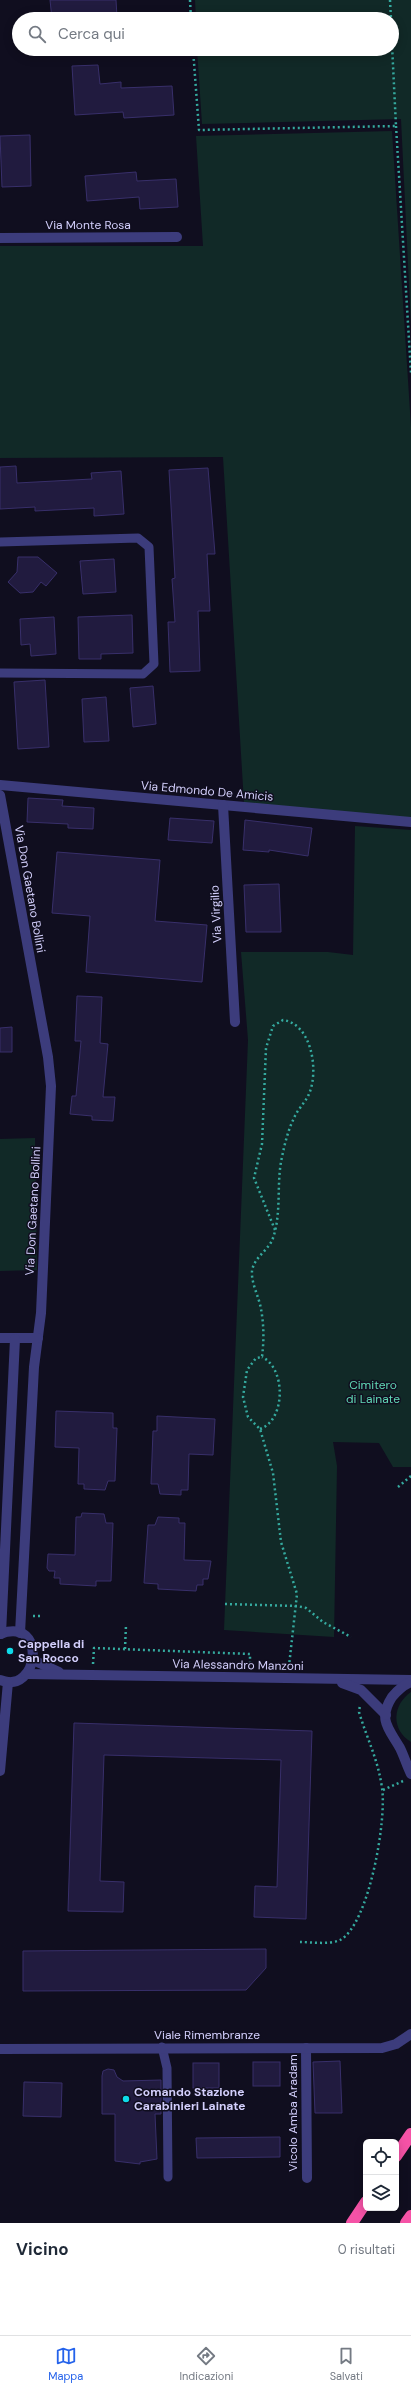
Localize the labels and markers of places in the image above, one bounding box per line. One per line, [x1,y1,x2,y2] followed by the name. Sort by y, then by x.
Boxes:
[18,1636,84,1666] place label: Cappella di San Rocco
[5,1646,15,1656] marker: Cappella di San Rocco
[134,2084,246,2114] place label: Comando Stazione Carabinieri Lainate
[121,2094,131,2104] marker: Comando Stazione Carabinieri Lainate

